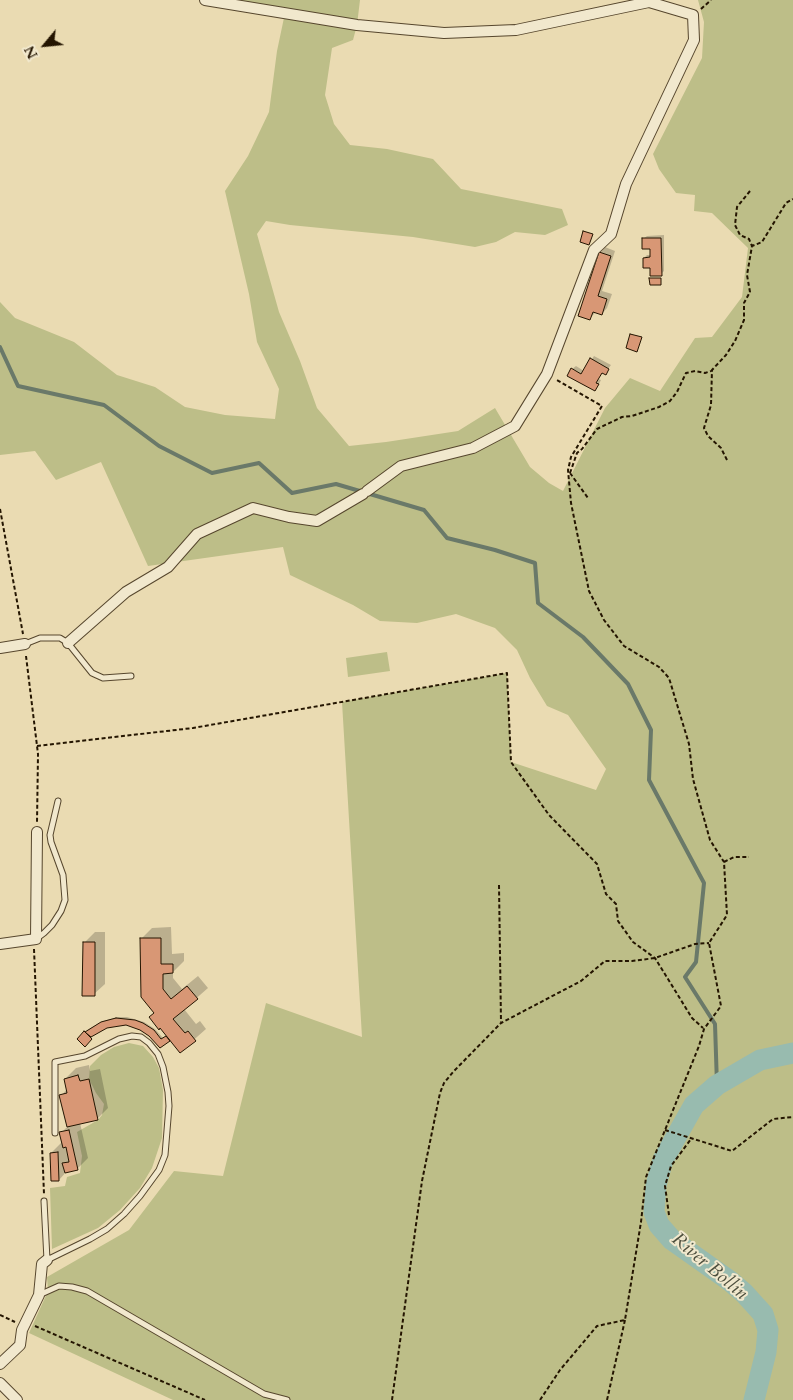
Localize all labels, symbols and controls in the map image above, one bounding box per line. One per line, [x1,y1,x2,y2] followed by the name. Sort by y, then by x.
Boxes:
[20,20,70,70] north arrow
[20,42,43,62] text: N
[666,1229,752,1305] water label: River Bollin

